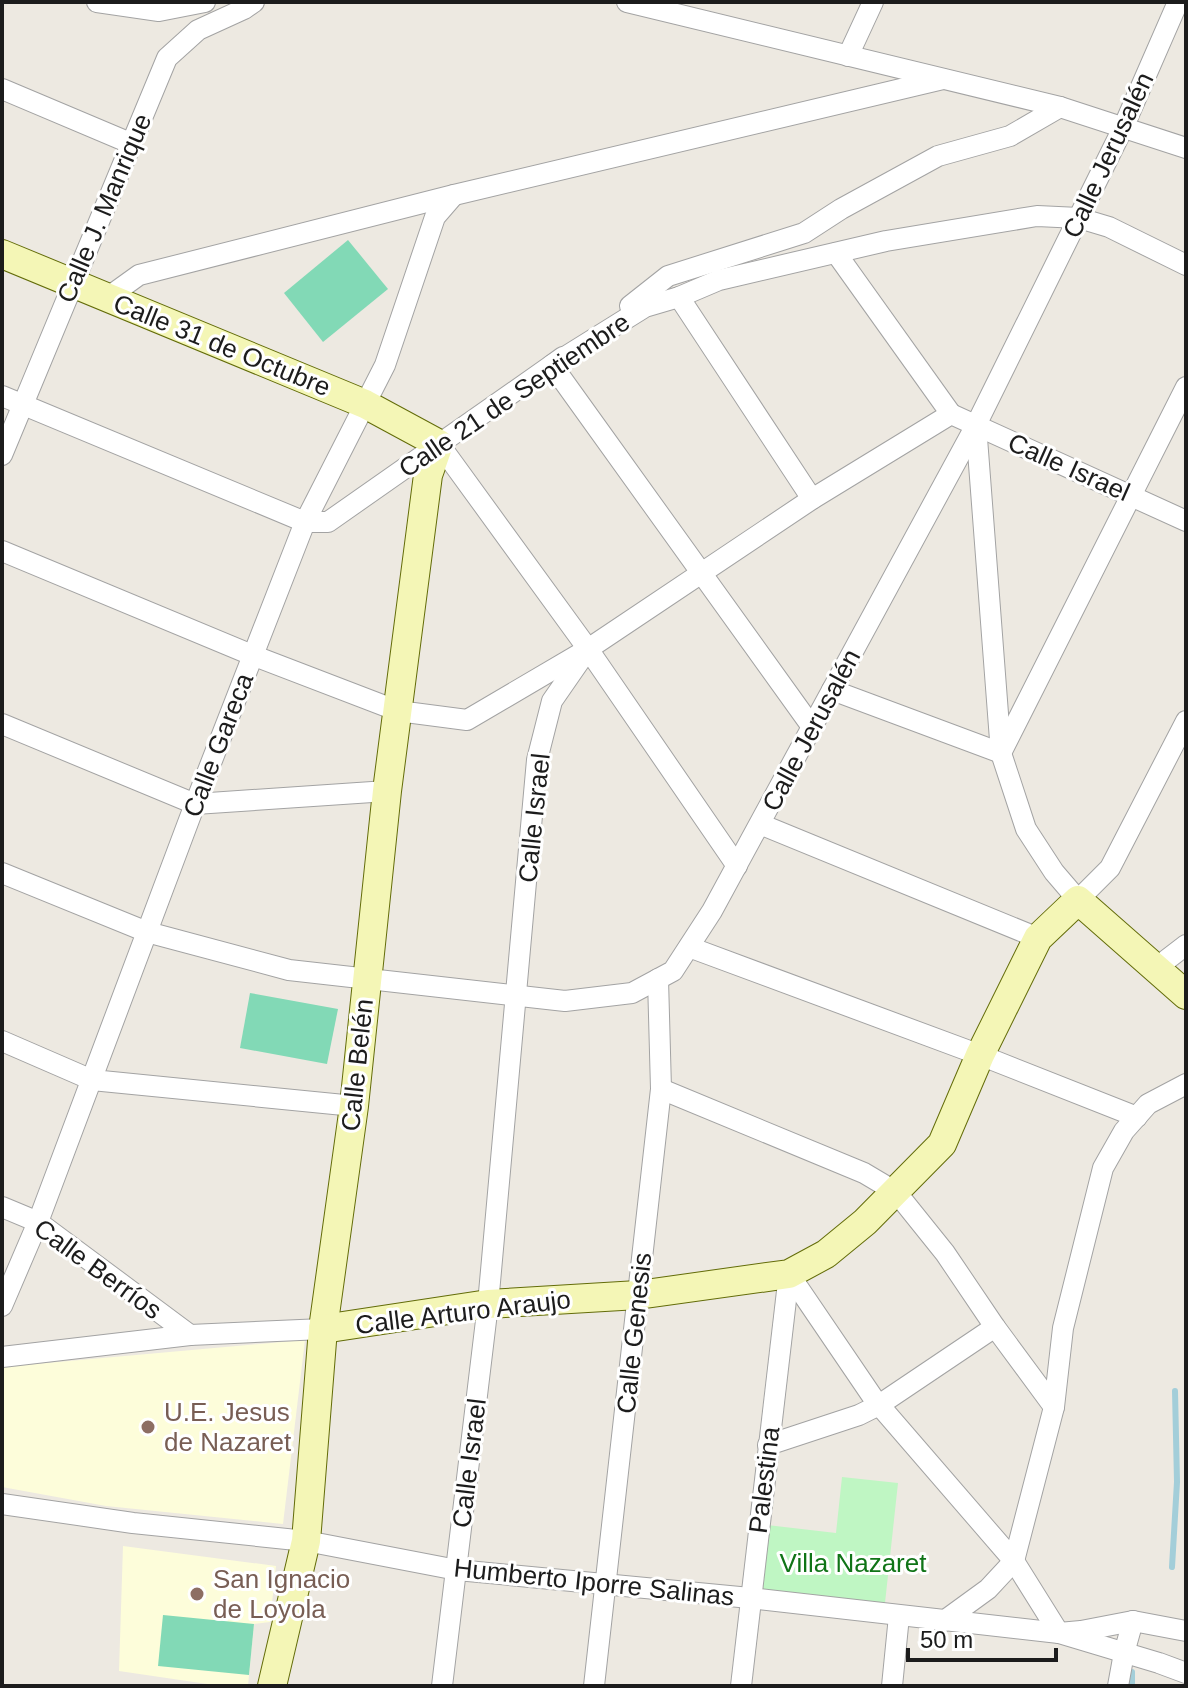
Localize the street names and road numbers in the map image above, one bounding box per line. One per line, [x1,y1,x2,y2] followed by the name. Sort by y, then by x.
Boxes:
[1057,67,1159,243] street label: Calle Jerusalén
[51,109,157,307] street label: Calle J. Manrique
[109,288,335,402] street label: Calle 31 de Octubre
[393,307,635,483] street label: Calle 21 de Septiembre
[1003,427,1135,507] street label: Calle Israel
[756,644,866,816] street label: Calle Jerusalén
[177,668,259,821] street label: Calle Gareca
[512,752,556,884] street label: Calle Israel
[335,997,379,1133] street label: Calle Belén
[28,1213,168,1325] street label: Calle Berríos
[611,1251,657,1415] street label: Calle Genesis
[354,1284,572,1340] street label: Calle Arturo Araujo
[446,1397,492,1529] street label: Calle Israel
[743,1425,785,1535] street label: Palestina
[452,1552,736,1612] street label: Humberto Iporre Salinas

